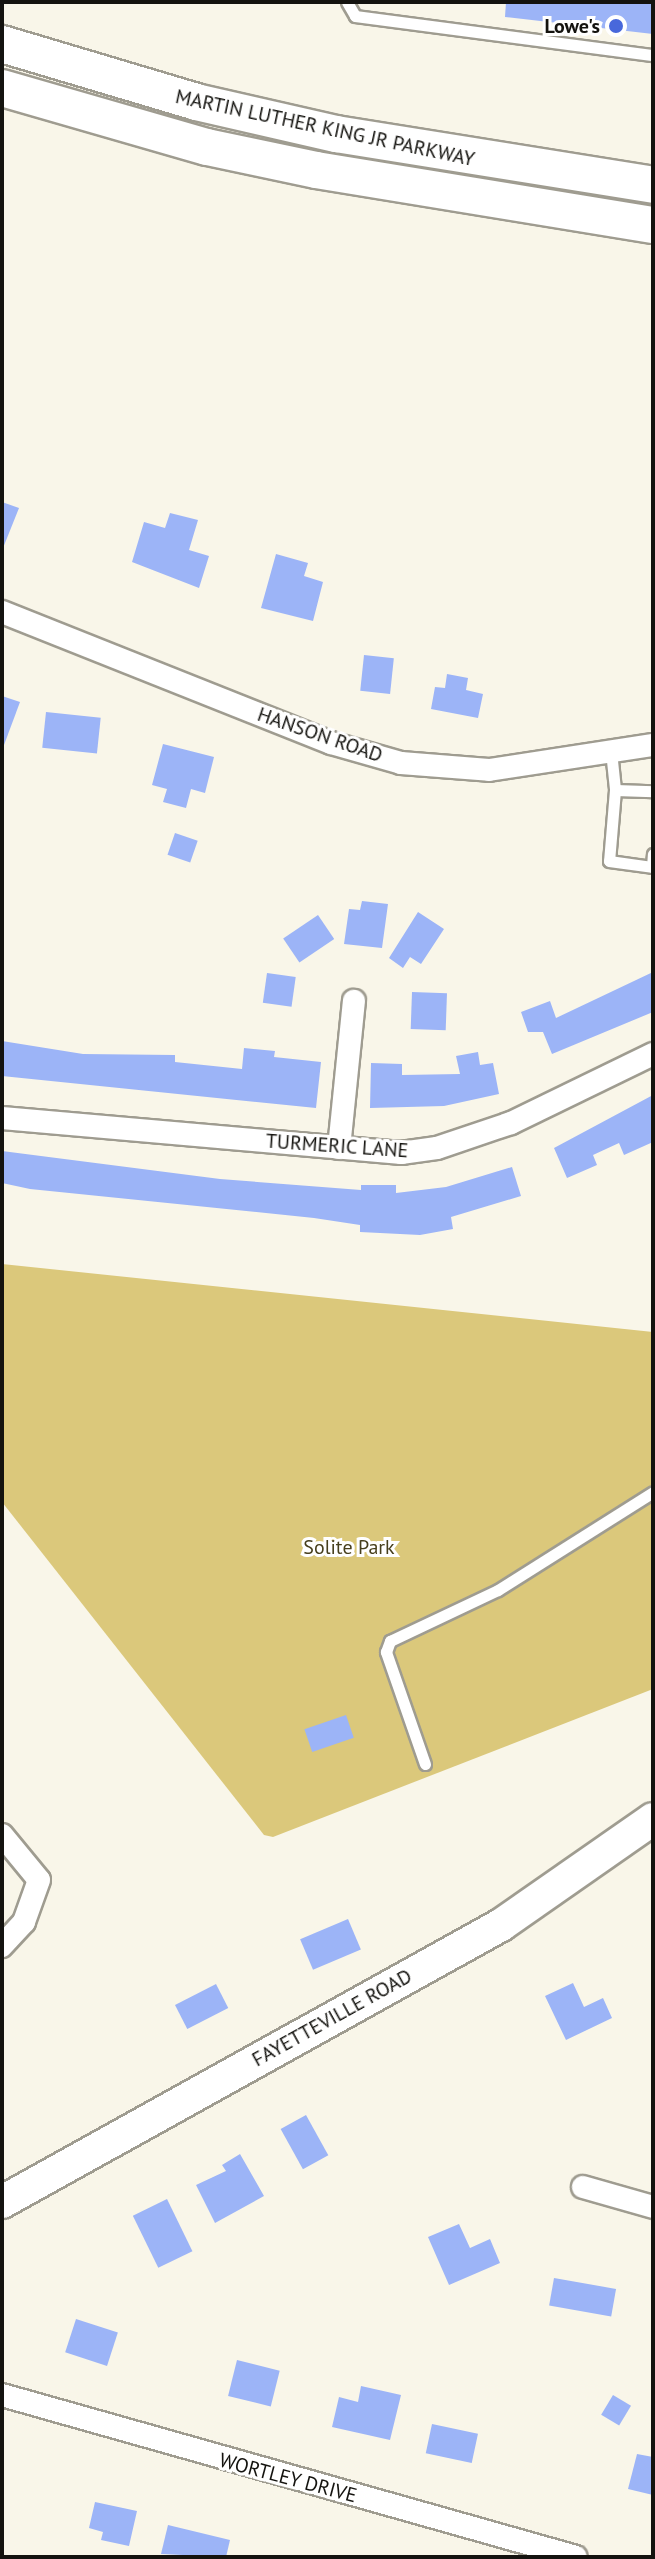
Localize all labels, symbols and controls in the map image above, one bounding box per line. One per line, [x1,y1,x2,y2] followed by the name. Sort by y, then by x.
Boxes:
[544,14,600,38] place label: Lowe's
[607,17,625,35] marker: Lowe's
[173,85,477,171] street label: MARTIN LUTHER KING JR PARKWAY
[254,702,386,768] street label: HANSON ROAD
[265,1129,409,1163] street label: TURMERIC LANE
[303,1535,395,1559] park label: Solite Park
[248,1964,416,2072] street label: FAYETTEVILLE ROAD
[216,2448,360,2508] street label: WORTLEY DRIVE

